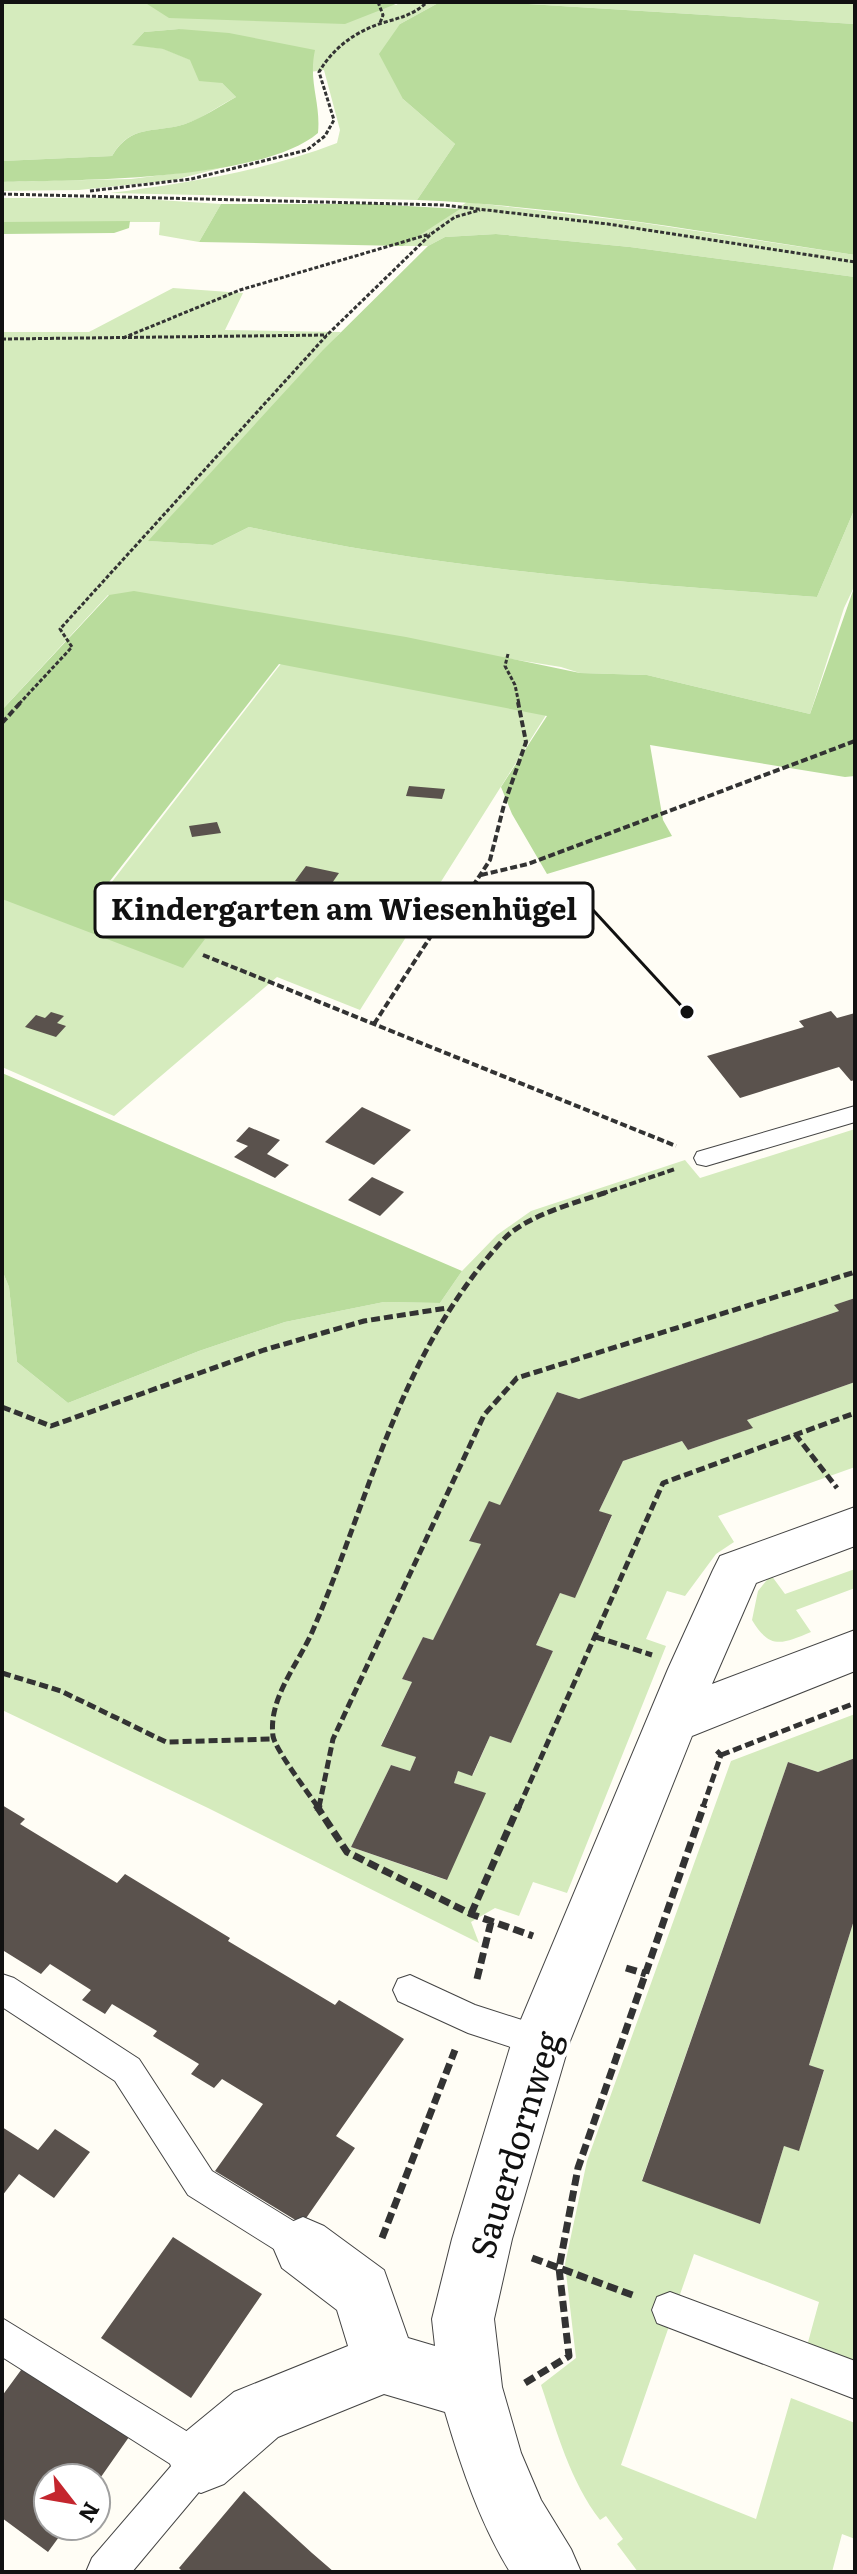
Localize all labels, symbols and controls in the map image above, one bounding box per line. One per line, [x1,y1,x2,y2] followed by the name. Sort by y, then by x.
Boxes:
[95,883,593,937] callout: Kindergarten am Wiesenhügel
[111,885,577,929] text: Kindergarten am Wiesenhügel
[455,2024,571,2264] street label: Sauerdornweg
[32,2462,112,2542] north arrow
[72,2497,109,2529] text: N

